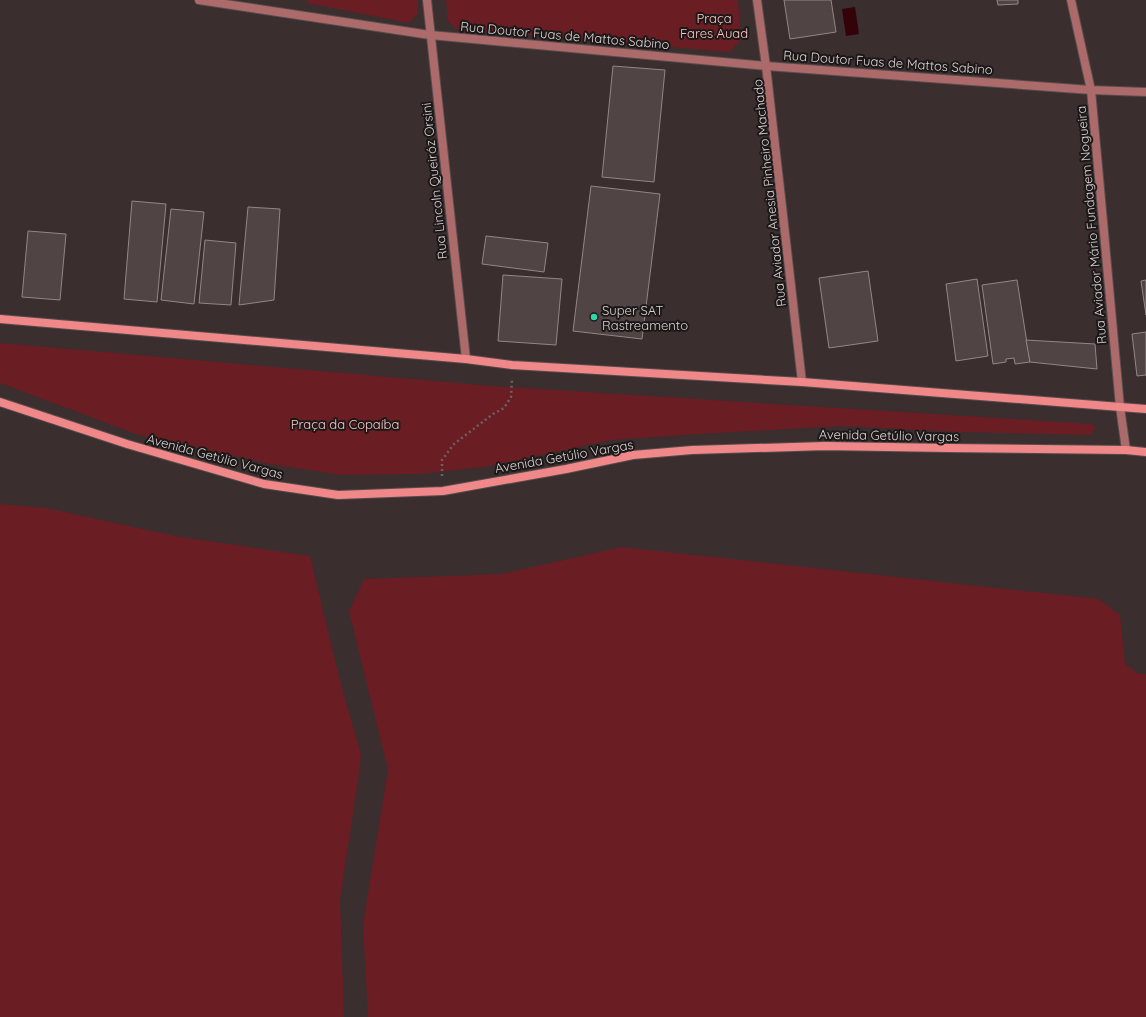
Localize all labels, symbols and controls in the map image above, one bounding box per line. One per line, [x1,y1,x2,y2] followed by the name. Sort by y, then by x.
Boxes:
[680,10,748,41] park label: Praça Fares Auad
[460,18,670,52] street label: Rua Doutor Fuas de Mattos Sabino
[783,47,993,77] street label: Rua Doutor Fuas de Mattos Sabino
[749,78,789,308] street label: Rua Aviador Anesia Pinheiro Machado
[418,102,450,260] street label: Rua Lincoln Queiróz Orsini
[1073,105,1109,345] street label: Rua Aviador Mário Fundagem Nogueira
[602,302,688,333] place label: Super SAT Rastreamento
[589,312,599,322] marker: Super SAT Rastreamento
[291,416,399,432] park label: Praça da Copaíba
[819,426,959,444] street label: Avenida Getúlio Vargas
[145,430,285,482] street label: Avenida Getúlio Vargas
[493,436,635,476] street label: Avenida Getúlio Vargas

